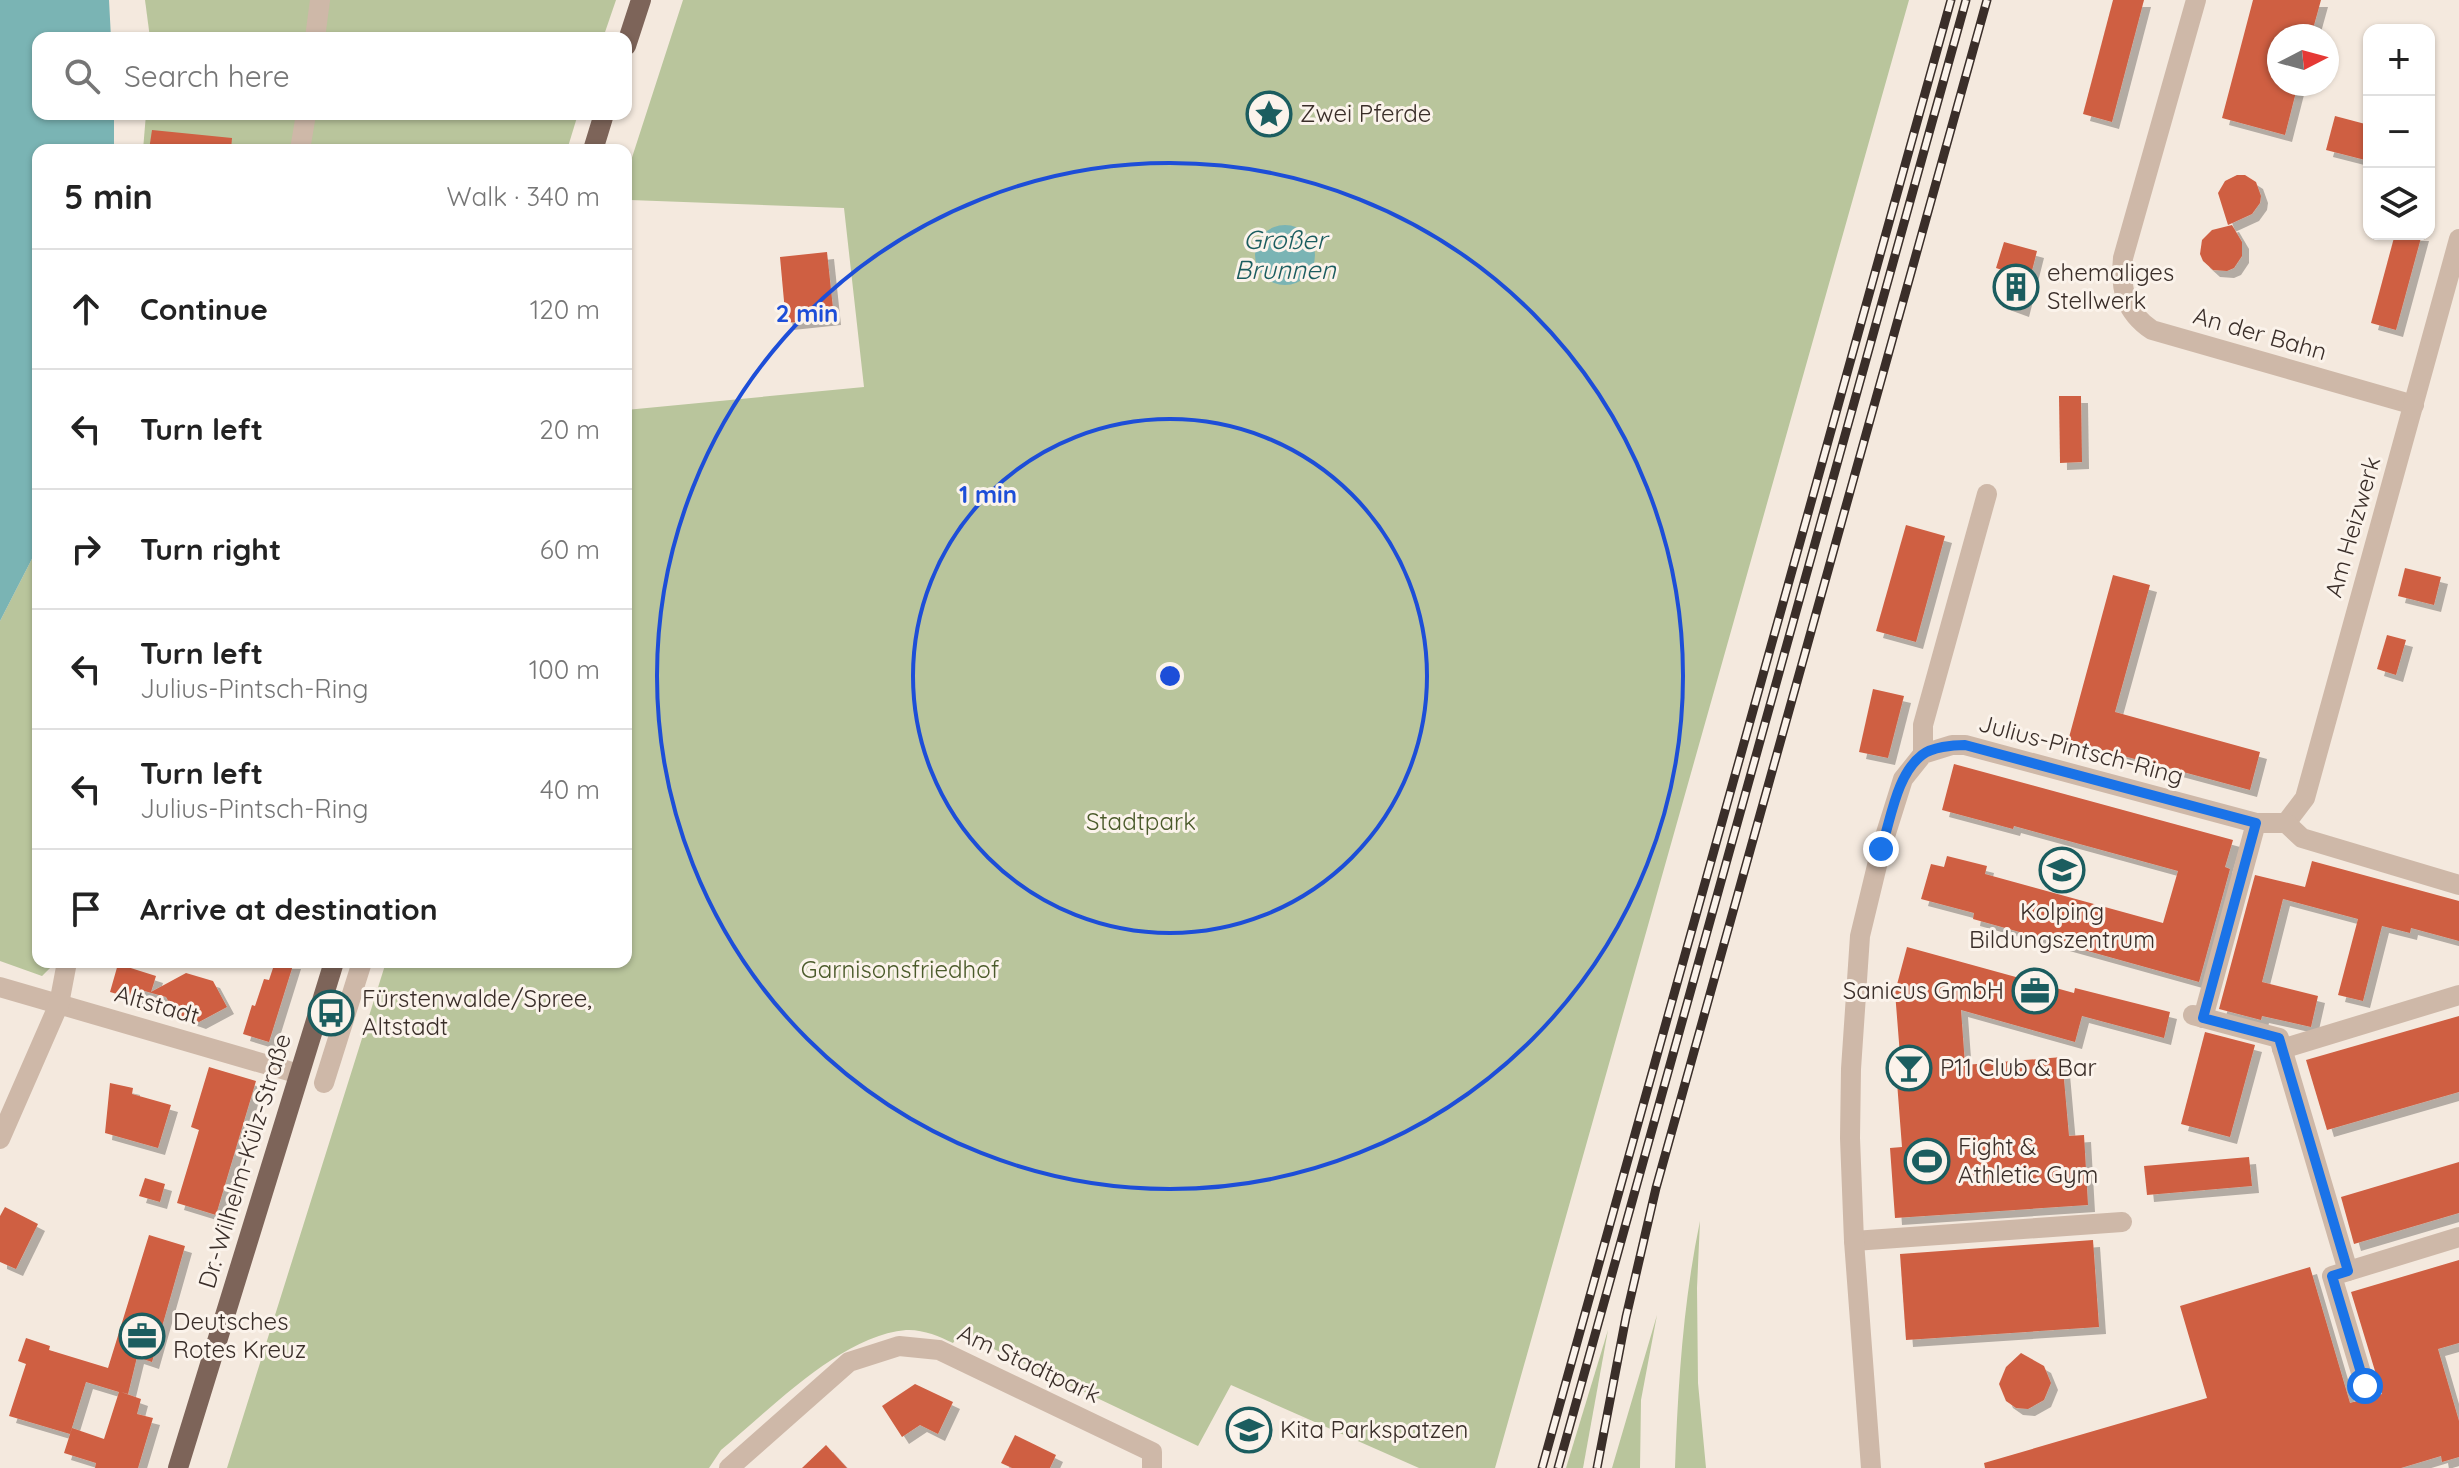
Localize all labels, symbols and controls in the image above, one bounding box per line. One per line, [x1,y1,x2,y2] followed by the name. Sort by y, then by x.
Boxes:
[2267,24,2339,96] north arrow
[2363,24,2435,240] map controls
[2363,24,2435,96] button: +
[32,32,632,120] search box
[60,54,104,98] icon: search
[124,57,290,95] text: Search here
[1245,90,1293,138] place icon: Zwei Pferde
[2363,96,2435,168] button: −
[1300,98,1431,128] place label: Zwei Pferde
[2363,168,2435,240] button: layers
[64,175,153,218] text: 5 min
[447,180,600,213] text: Walk · 340 m
[1234,223,1337,286] water label: Großer Brunnen
[2047,257,2174,315] place label: ehemaliges Stellwerk
[1992,263,2040,311] building icon: ehemaliges Stellwerk
[64,287,108,331] icon: ahead
[140,290,268,328] text: Continue
[530,293,600,326] text: 120 m
[776,298,838,328] text: 2 min
[2190,300,2331,366] street label: An der Bahn
[64,407,108,451] icon: left
[140,410,263,448] text: Turn left
[539,413,600,446] text: 20 m
[2318,453,2386,601] street label: Am Heizwerk
[959,479,1017,509] text: 1 min
[64,527,108,571] icon: right
[140,530,281,568] text: Turn right
[540,533,600,566] text: 60 m
[140,634,263,672] text: Turn left
[64,647,108,691] icon: left
[529,653,600,686] text: 100 m
[1156,662,1184,690] centre of rings
[140,672,369,705] text: Julius-Pintsch-Ring
[1975,707,2187,791] street label: Julius-Pintsch-Ring
[140,754,263,792] text: Turn left
[64,767,108,811] icon: left
[540,773,600,806] text: 40 m
[140,792,369,825] text: Julius-Pintsch-Ring
[1086,806,1196,836] park label: Stadtpark
[1863,831,1899,867] route end
[2038,846,2086,894] school or university icon: Kolping Bildungszentrum
[64,887,108,931] icon: arrive
[140,890,438,928] text: Arrive at destination
[1969,896,2155,954] place label: Kolping Bildungszentrum
[801,954,1000,984] park label: Garnisonsfriedhof
[2011,967,2059,1015] office icon: Sanicus GmbH
[1843,975,2004,1005] place label: Sanicus GmbH
[112,978,203,1030] street label: Altstadt
[362,983,592,1041] place label: Fürstenwalde/Spree, Altstadt
[307,989,355,1037] bus stop icon: Fürstenwalde/Spree, Altstadt
[191,1030,297,1292] street label: Dr.-Wilhelm-Külz-Straße
[1885,1044,1933,1092] bar icon: P11 Club & Bar
[1940,1052,2097,1082] place label: P11 Club & Bar
[1958,1131,2098,1189] place label: Fight & Athletic Gym
[1903,1137,1951,1185] sports icon: Fight & Athletic Gym
[173,1306,306,1364] place label: Deutsches Rotes Kreuz
[118,1312,166,1360] office icon: Deutsches Rotes Kreuz
[953,1317,1106,1409] street label: Am Stadtpark
[2347,1368,2383,1404] route start
[1225,1406,1273,1454] school or university icon: Kita Parkspatzen
[1280,1414,1468,1444] place label: Kita Parkspatzen

